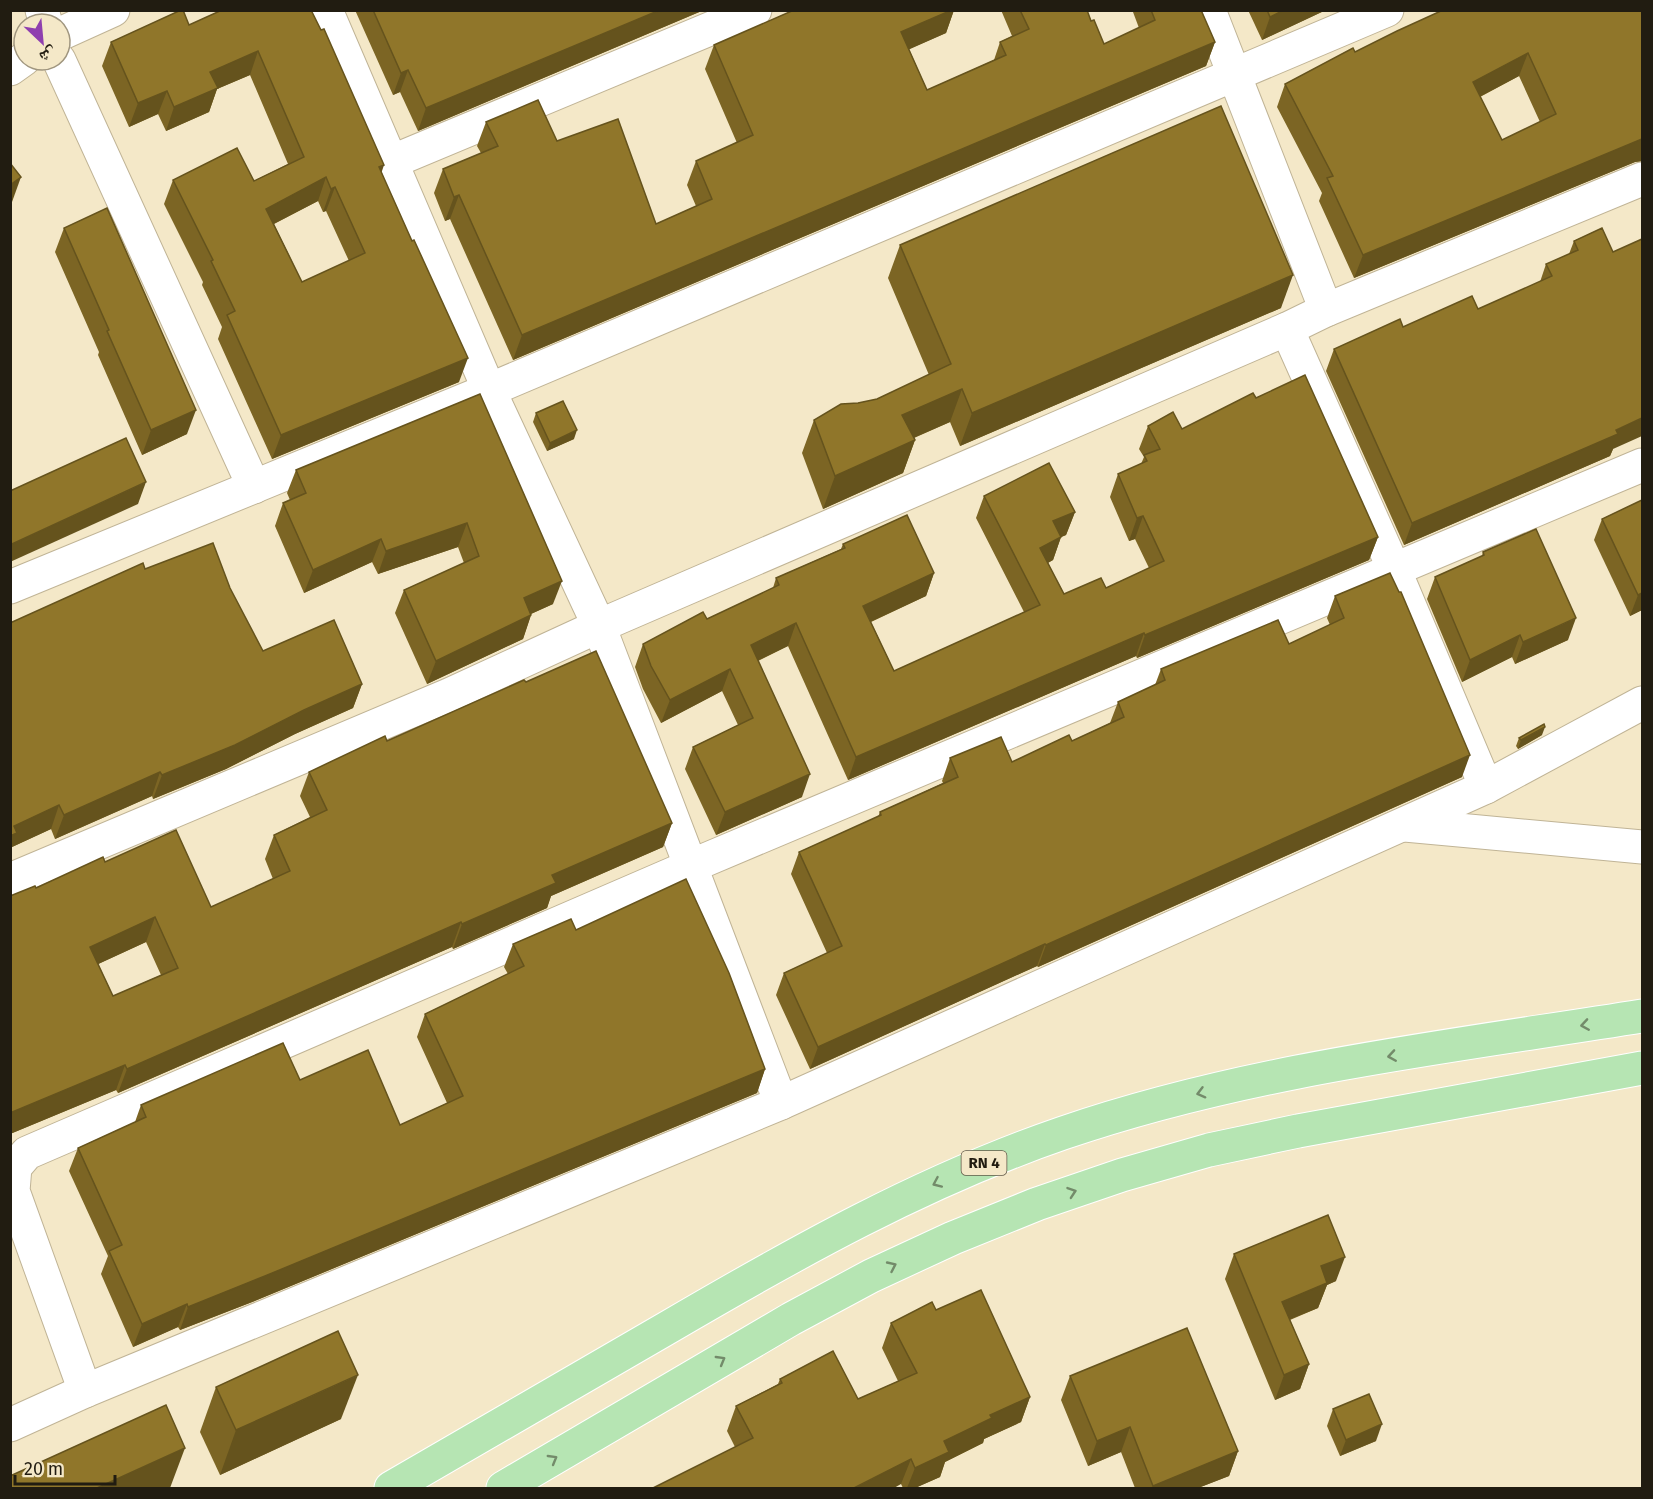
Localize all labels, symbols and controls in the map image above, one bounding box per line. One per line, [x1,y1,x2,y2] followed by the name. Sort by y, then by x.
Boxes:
[12,12,72,72] north arrow
[37,43,60,67] text: ش
[1580,1018,1590,1031] one-way arrow
[1388,1049,1398,1062] one-way arrow
[1196,1086,1207,1098] one-way arrow
[962,1151,1006,1175] road number: RN 4
[933,1176,944,1188] one-way arrow
[1066,1187,1077,1199] one-way arrow
[886,1262,897,1274] one-way arrow
[715,1356,725,1367] one-way arrow
[15,1448,116,1486] scale bar
[547,1455,557,1466] one-way arrow
[24,1458,63,1480] text: 20 m

